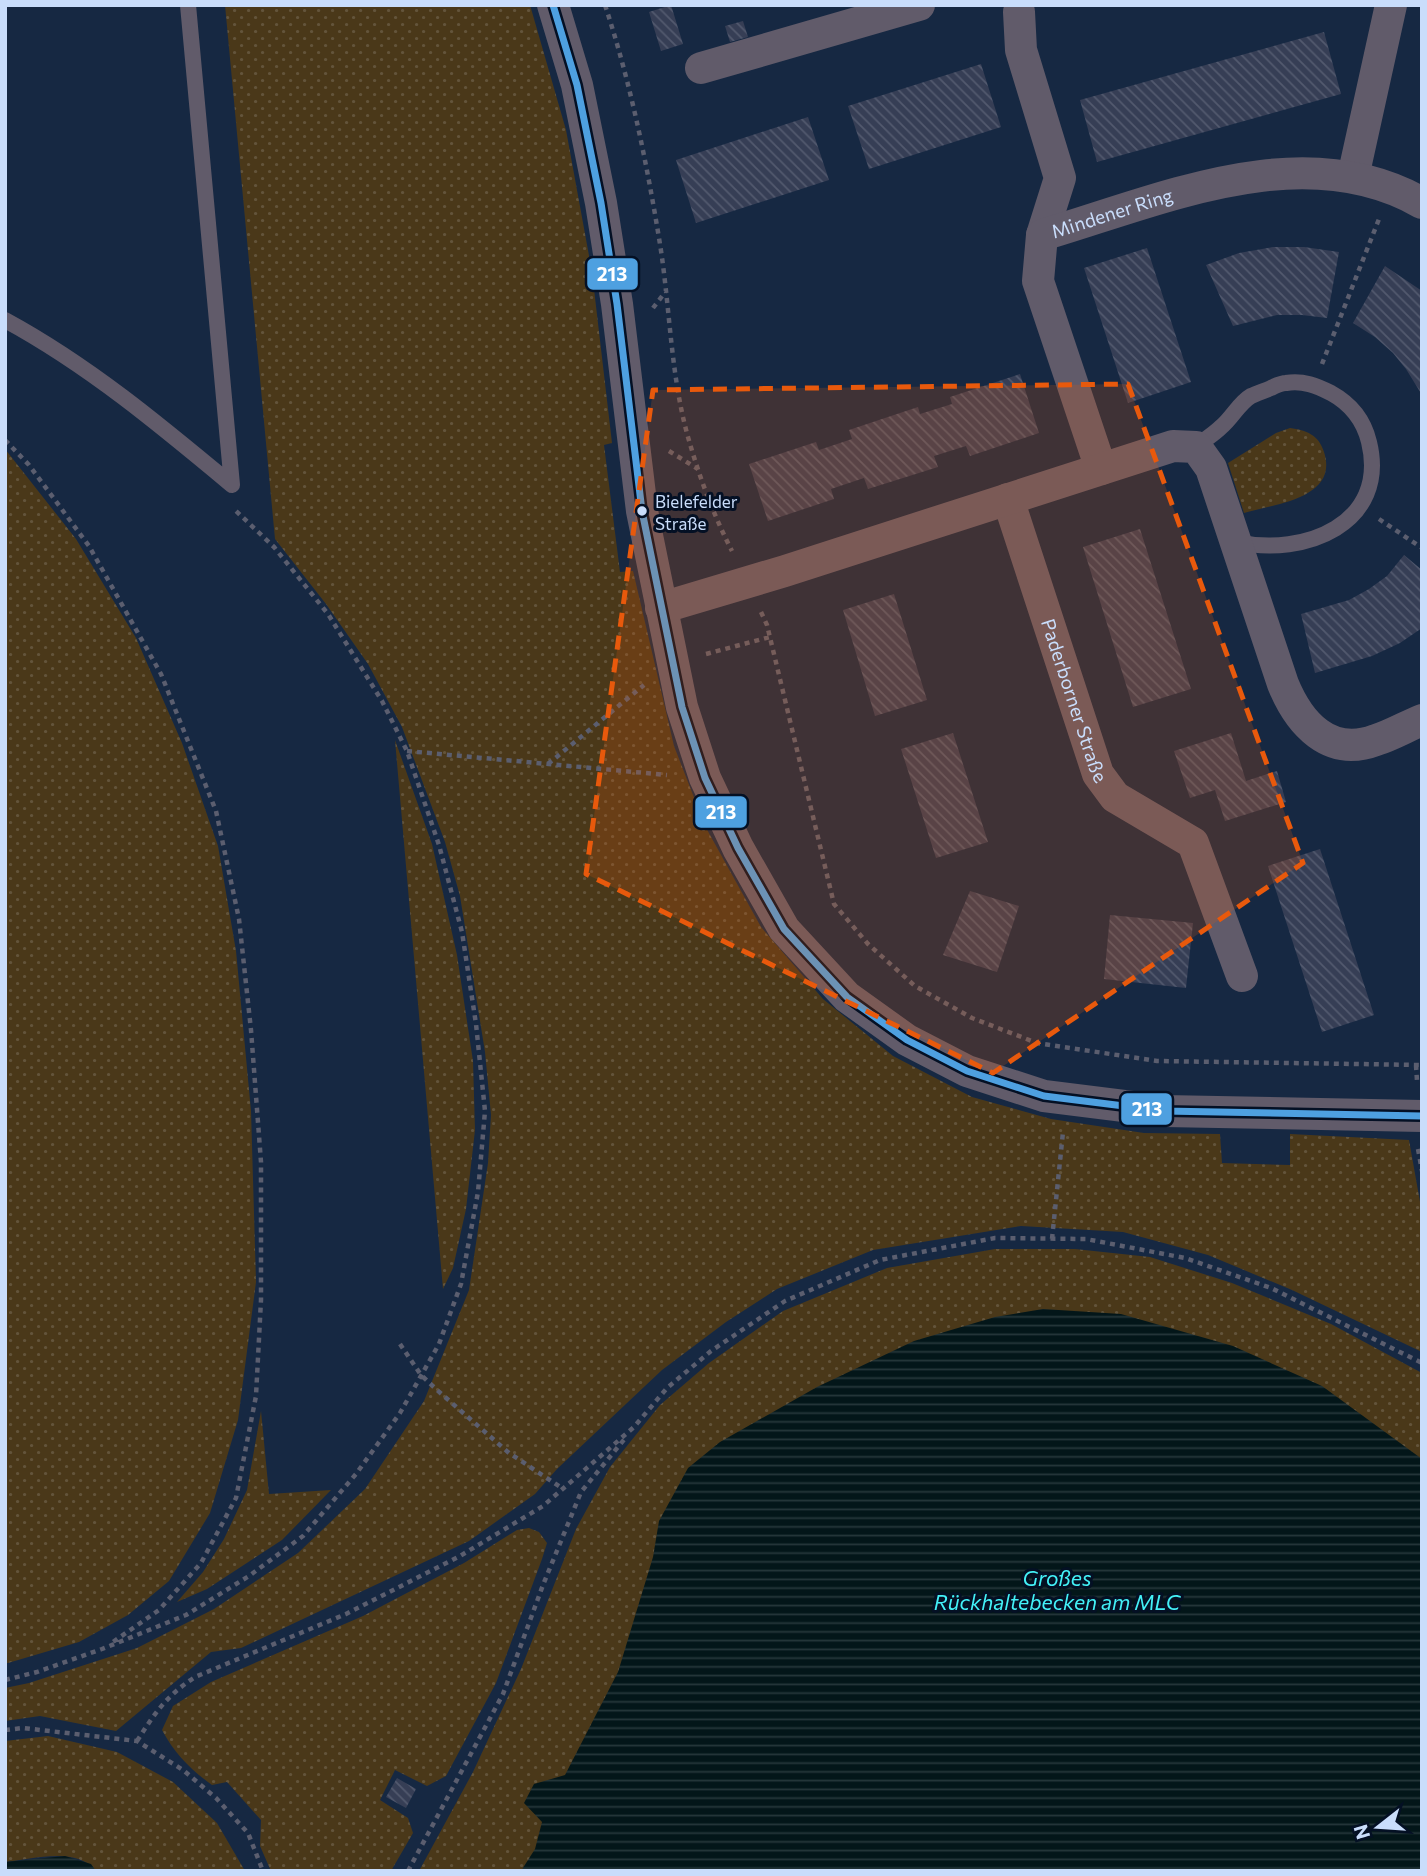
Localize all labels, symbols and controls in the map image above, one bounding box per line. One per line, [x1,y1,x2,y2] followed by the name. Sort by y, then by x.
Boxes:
[1048,183,1175,243] street label: Mindener Ring
[586,257,639,291] line badge: 213
[597,262,627,285] text: 213
[655,491,738,534] place label: Bielefelder Straße
[635,504,649,518] marker: Bielefelder Straße
[1037,616,1112,787] street label: Paderborner Straße
[694,795,748,829] line badge: 213
[706,800,736,823] text: 213
[1120,1092,1173,1126] line badge: 213
[1132,1097,1162,1120] text: 213
[934,1565,1182,1614] water label: Großes Rückhaltebecken am MLC
[1343,1792,1413,1862] north arrow
[1348,1822,1374,1842] text: N

